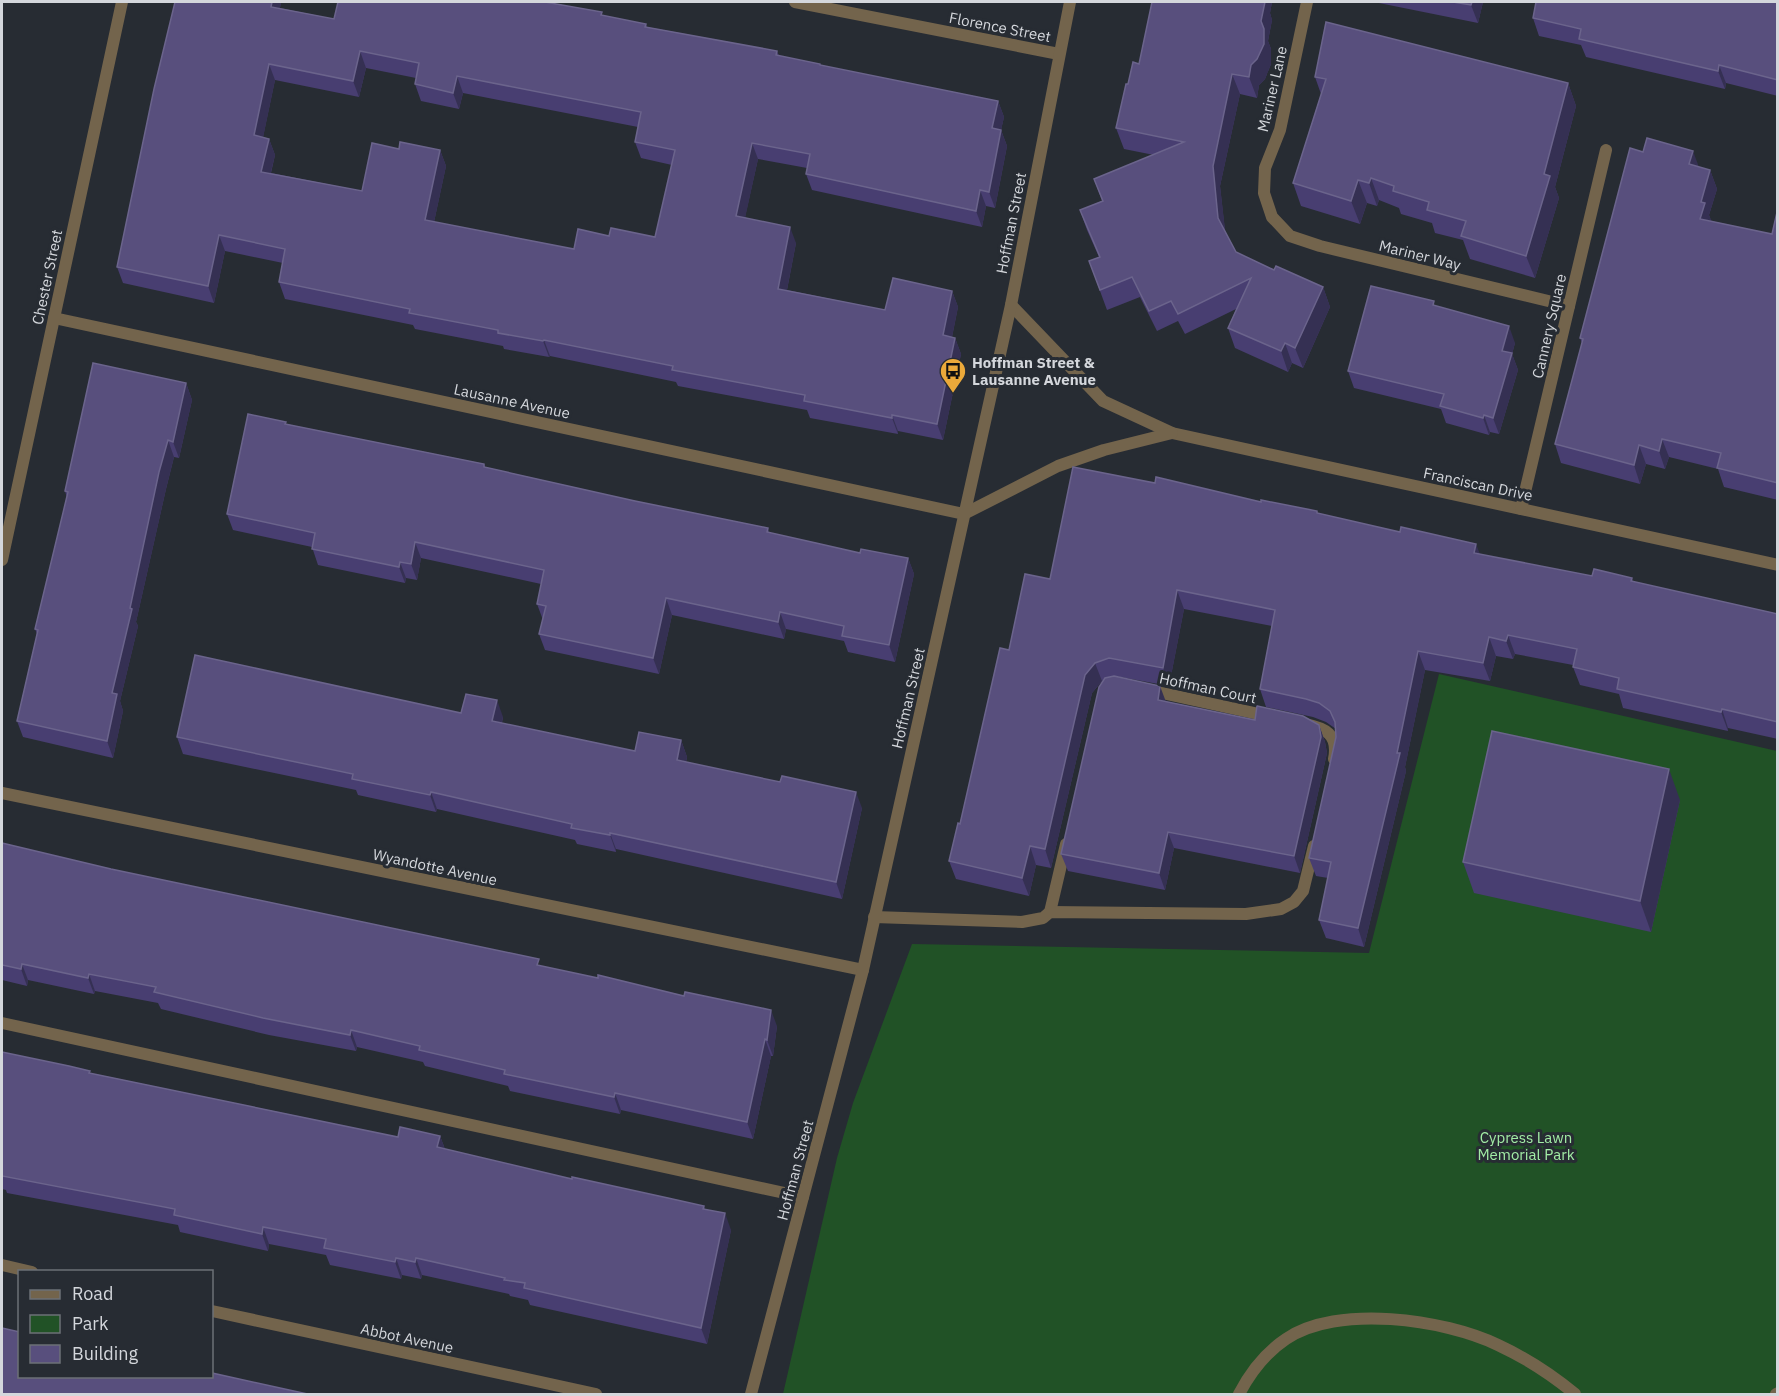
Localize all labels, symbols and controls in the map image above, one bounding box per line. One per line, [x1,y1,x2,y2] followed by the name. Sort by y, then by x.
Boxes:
[947,8,1053,46] street label: Florence Street
[1253,44,1291,134] street label: Mariner Lane
[992,171,1030,275] street label: Hoffman Street
[28,228,66,326] street label: Chester Street
[1377,236,1463,274] street label: Mariner Way
[1528,272,1570,380] street label: Cannery Square
[972,353,1096,389] place label: Hoffman Street & Lausanne Avenue
[938,356,968,394] bus stop icon: Hoffman Street & Lausanne Avenue
[452,379,572,423] street label: Lausanne Avenue
[1422,463,1534,505] street label: Franciscan Drive
[887,646,929,750] street label: Hoffman Street
[1158,668,1258,708] street label: Hoffman Court
[371,845,499,889] street label: Wyandotte Avenue
[773,1118,817,1222] street label: Hoffman Street
[1477,1128,1575,1164] park label: Cypress Lawn Memorial Park
[18,1270,213,1378] legend
[72,1282,113,1305] text: Road
[72,1312,109,1335] text: Park
[359,1319,455,1357] street label: Abbot Avenue
[72,1342,139,1365] text: Building

